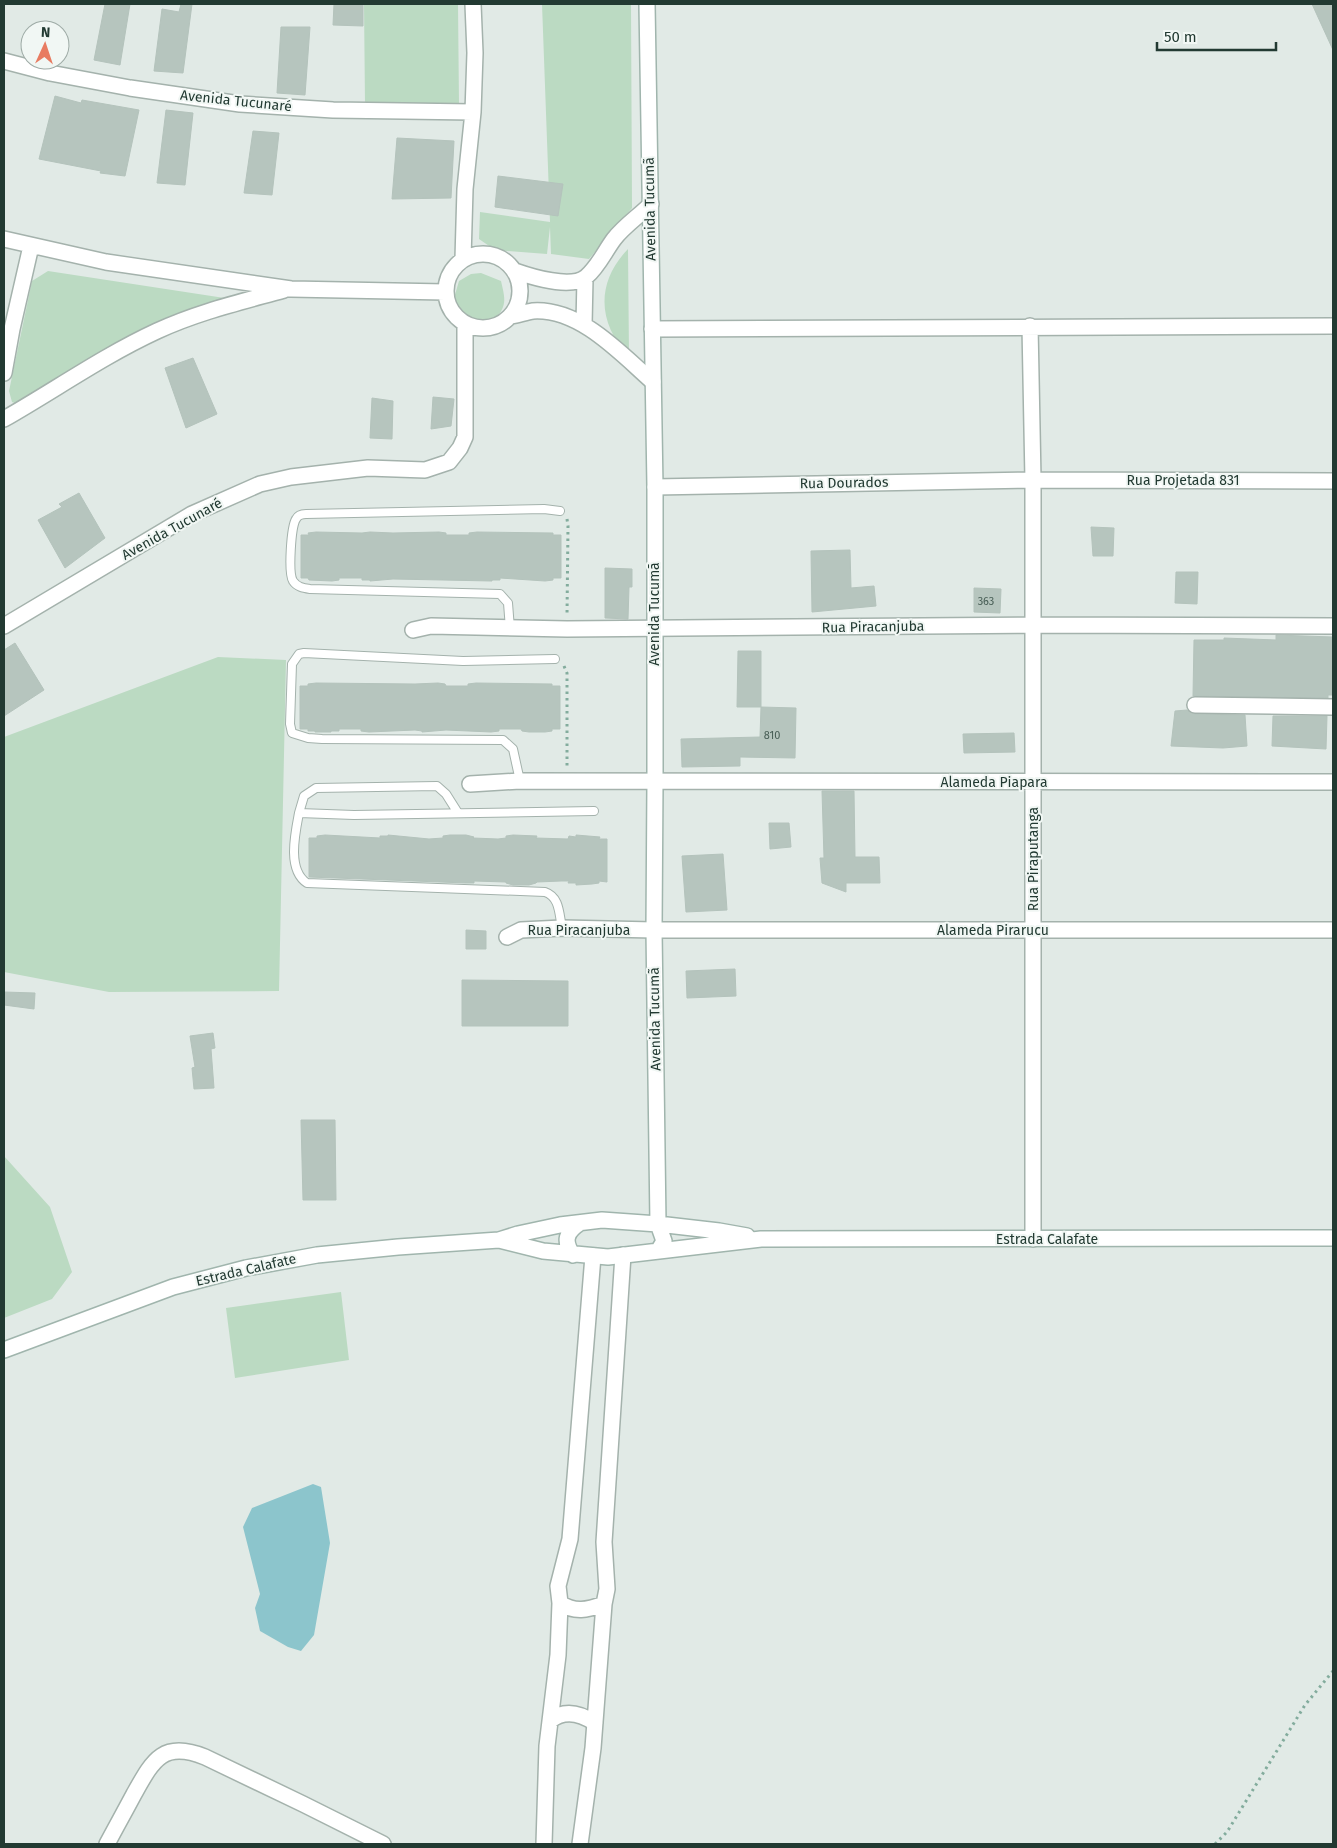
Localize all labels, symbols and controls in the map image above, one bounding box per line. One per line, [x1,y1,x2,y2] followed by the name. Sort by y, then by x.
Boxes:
[20,20,70,70] north arrow
[1157,20,1276,52] scale bar
[41,24,51,41] text: N
[1164,28,1197,46] text: 50 m
[179,87,293,115] street label: Avenida Tucunaré
[641,157,659,261] street label: Avenida Tucumã
[1126,472,1240,489] street label: Rua Projetada 831
[799,474,889,492] street label: Rua Dourados
[119,494,225,564] street label: Avenida Tucunaré
[646,562,663,666] street label: Avenida Tucumã
[978,595,994,608] house number: 363
[821,618,925,636] street label: Rua Piracanjuba
[764,729,780,742] house number: 810
[940,774,1048,791] street label: Alameda Piapara
[1025,807,1042,911] street label: Rua Piraputanga
[528,922,630,939] street label: Rua Piracanjuba
[937,922,1049,939] street label: Alameda Pirarucu
[646,967,664,1071] street label: Avenida Tucumã
[996,1231,1098,1248] street label: Estrada Calafate
[194,1250,298,1290] street label: Estrada Calafate

